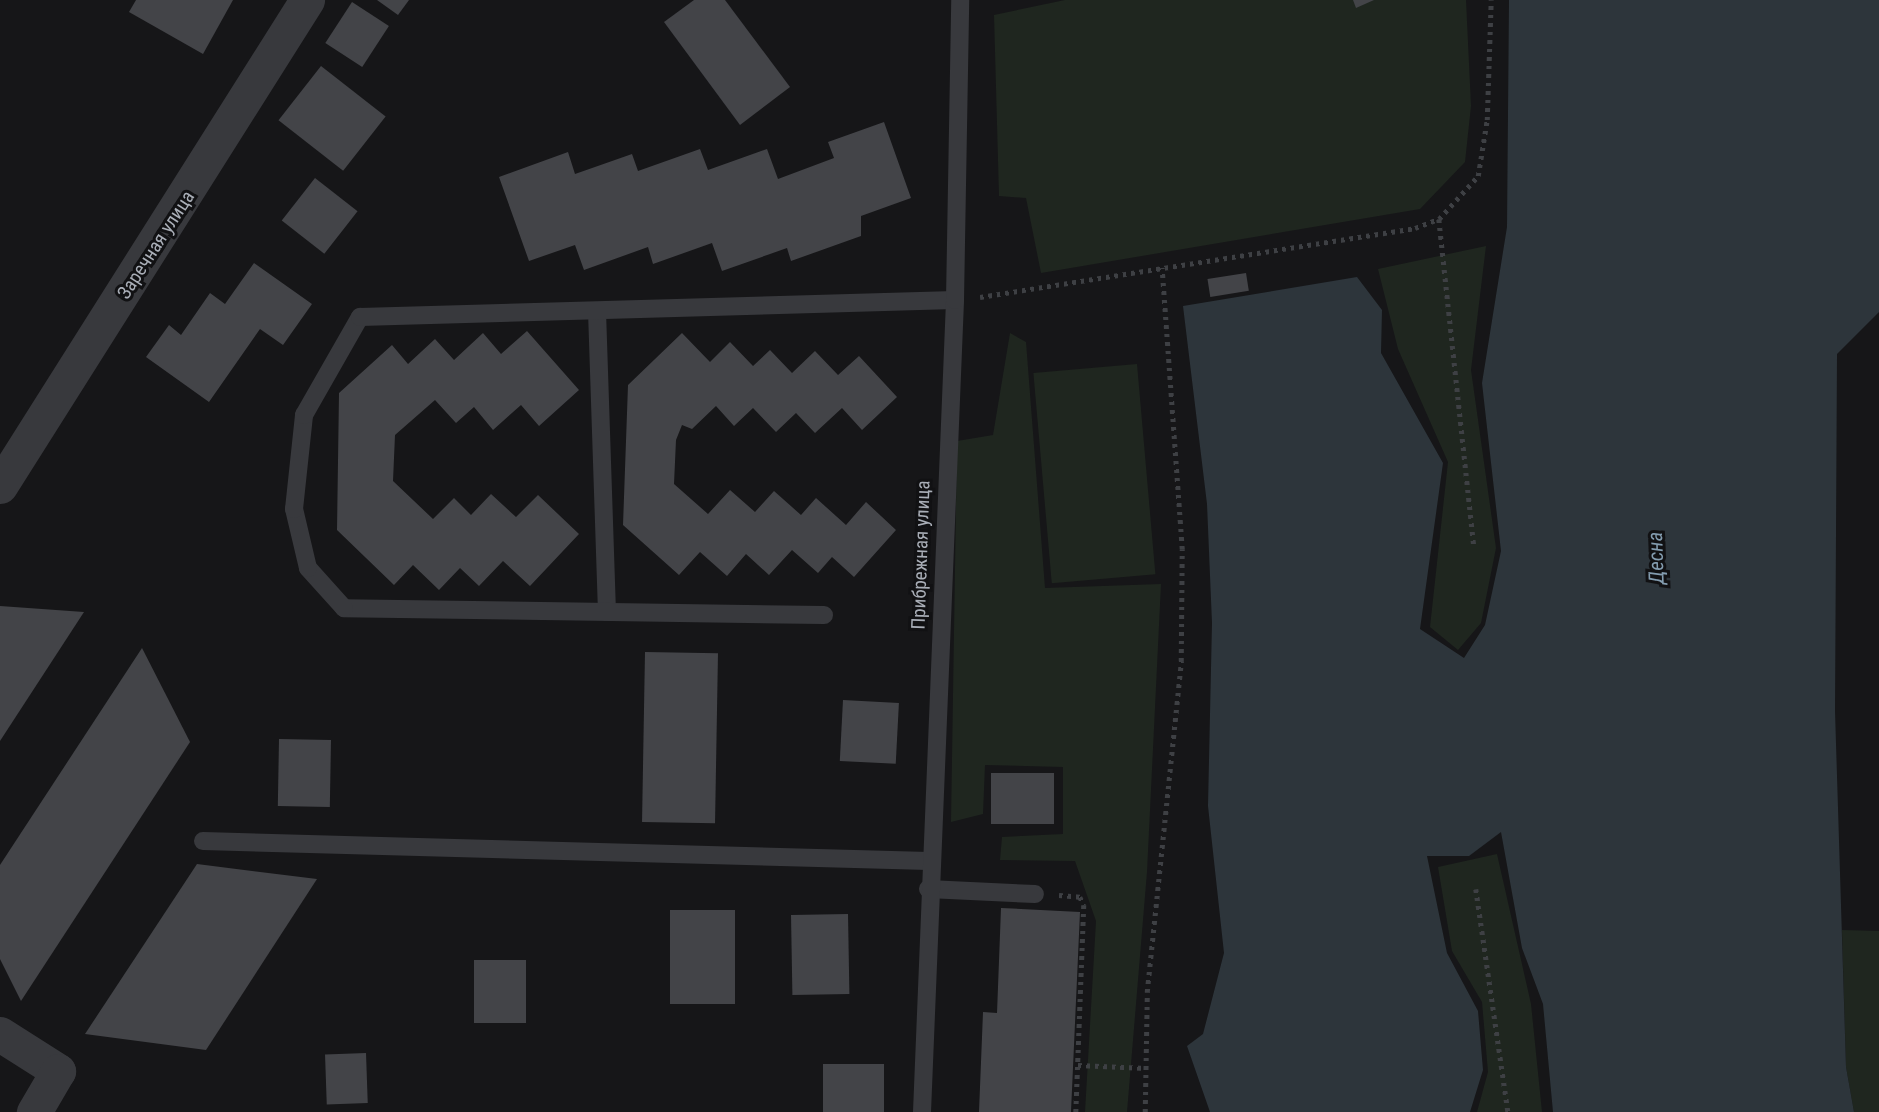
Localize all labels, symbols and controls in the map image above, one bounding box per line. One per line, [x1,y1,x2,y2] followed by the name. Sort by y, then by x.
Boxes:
[113,187,199,303] street label: Заречная улица
[907,480,935,630] street label: Прибрежная улица
[1642,531,1670,585] water label: Десна

